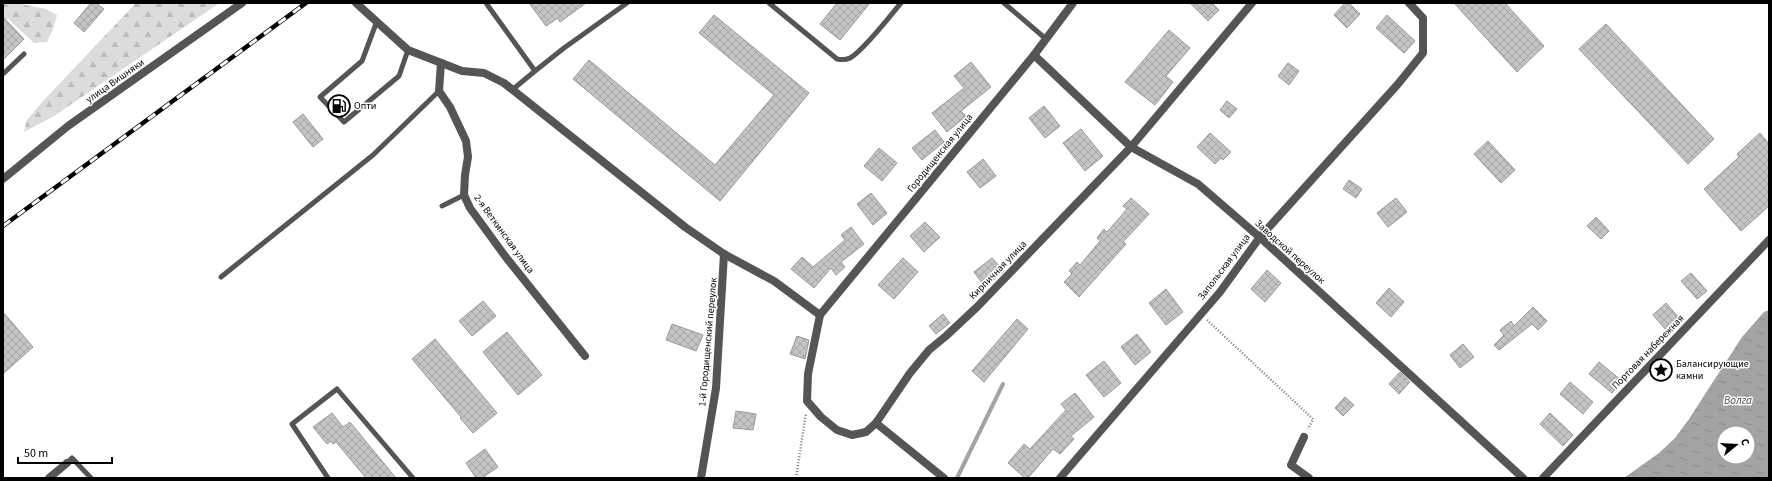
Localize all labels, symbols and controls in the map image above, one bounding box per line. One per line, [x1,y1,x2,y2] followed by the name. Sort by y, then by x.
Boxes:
[83,56,147,106] street label: улица Вишняки
[326,93,352,119] fuel station icon: Опти
[354,99,376,113] place label: Опти
[904,111,976,195] street label: Городищенская улица
[471,192,537,276] street label: 2-я Веткинская улица
[1252,217,1328,287] street label: Заводской переулок
[1194,231,1254,303] street label: Запольская улица
[966,237,1030,303] street label: Кирпичная улица
[695,277,721,407] street label: 1-й Городищенский переулок
[1609,312,1687,392] street label: Портовая набережная
[1648,357,1674,383] place icon: Балансирующие камни
[1676,357,1749,383] place label: Балансирующие камни
[1724,393,1752,408] water label: Волга
[1716,425,1756,465] north arrow
[1737,437,1753,448] text: С
[18,439,112,465] scale bar
[24,445,48,462] text: 50 m

